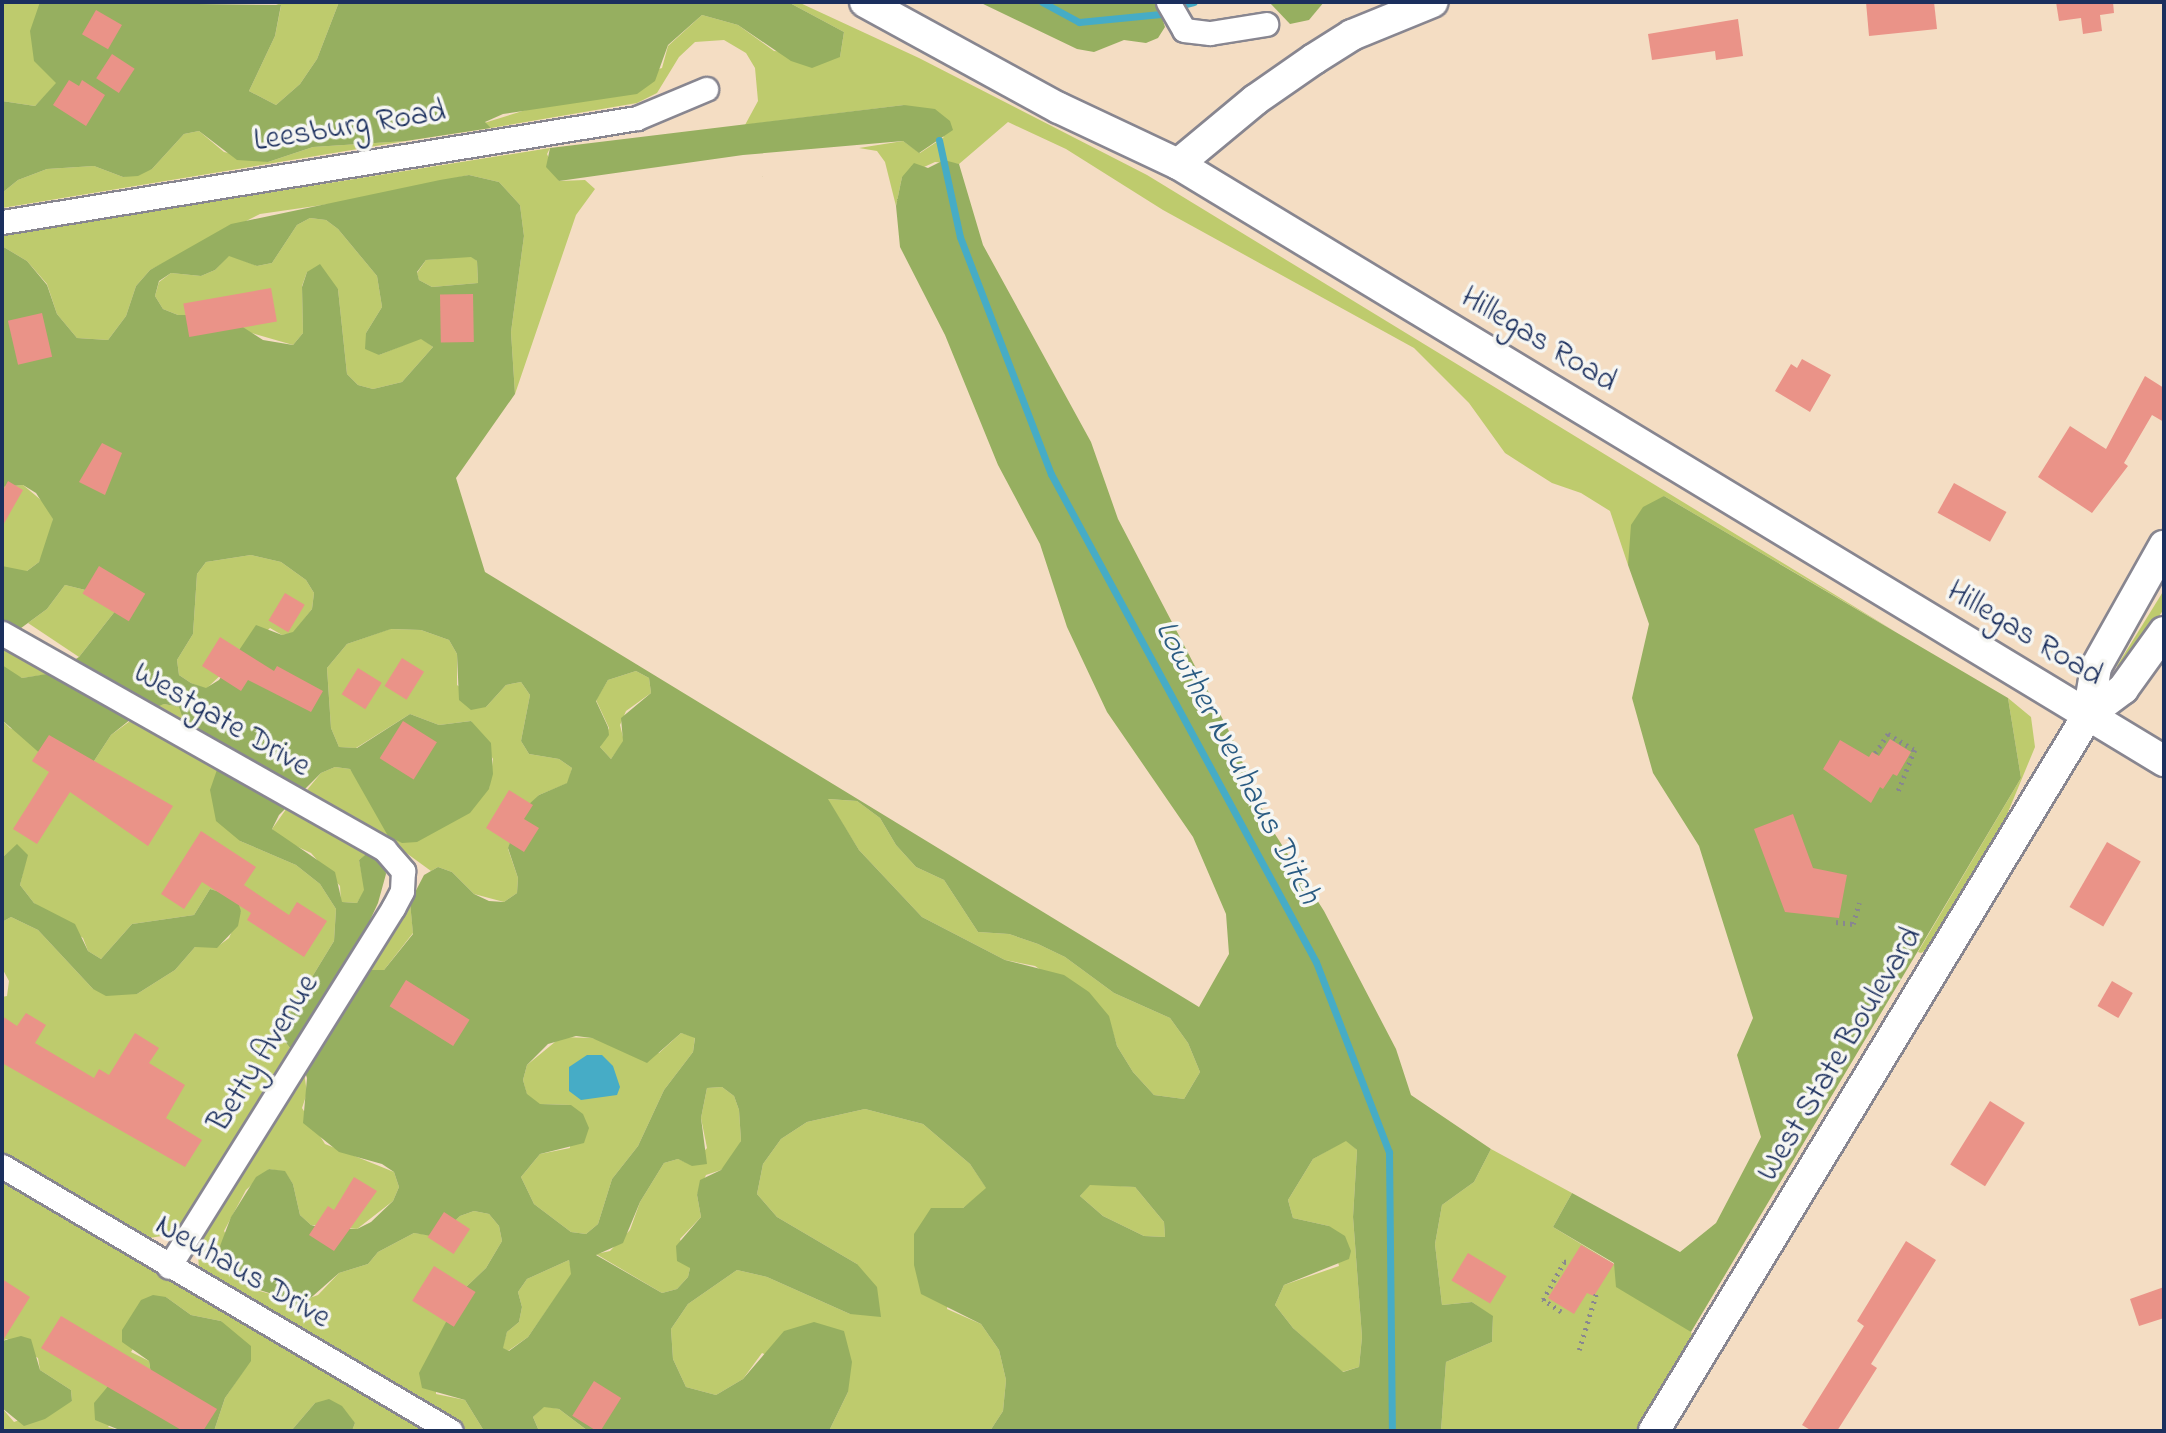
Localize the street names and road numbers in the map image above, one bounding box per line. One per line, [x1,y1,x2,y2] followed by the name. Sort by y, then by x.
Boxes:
[251,94,449,162] street label: Leesburg Road
[1453,279,1623,403] street label: Hillegas Road
[1939,573,2109,697] street label: Hillegas Road
[126,655,316,787] street label: Westgate Drive
[1750,921,1932,1189] street label: West State Boulevard
[201,968,329,1140] street label: Betty Avenue
[148,1207,336,1339] street label: Neuhaus Drive

